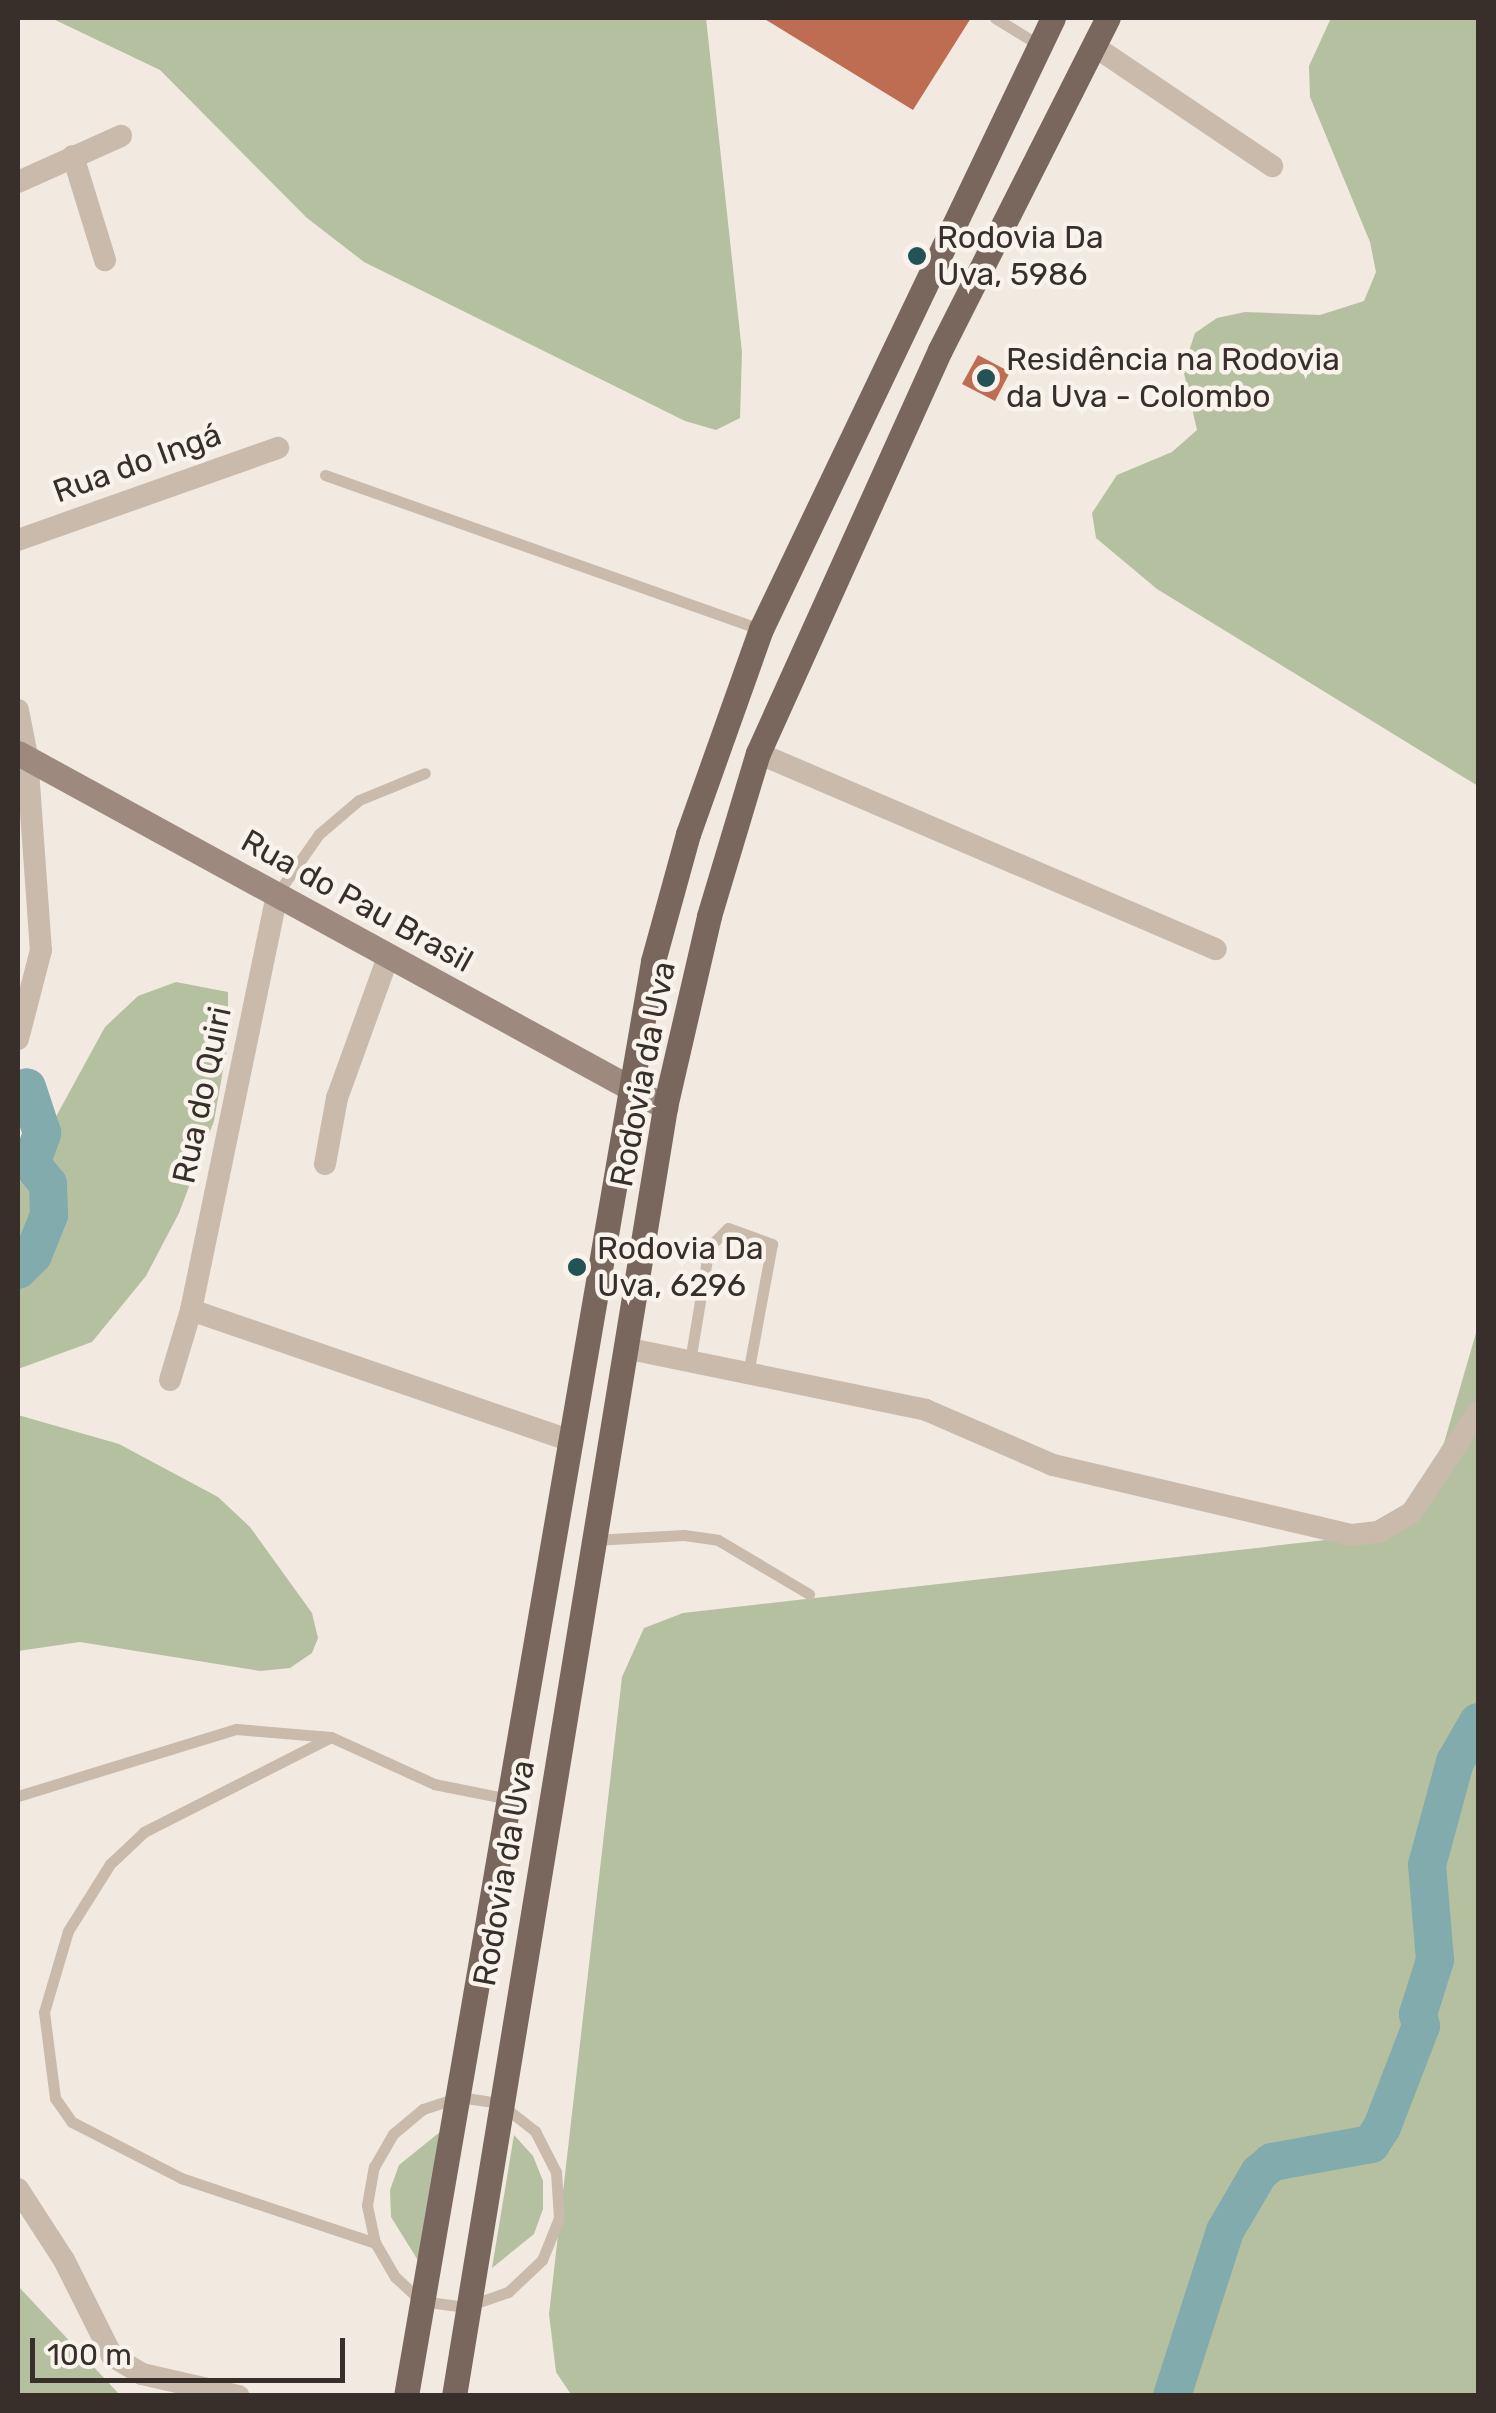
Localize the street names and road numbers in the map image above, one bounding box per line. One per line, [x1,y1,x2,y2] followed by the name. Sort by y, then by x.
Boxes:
[48,415,226,511] street label: Rua do Ingá
[235,821,479,981] street label: Rua do Pau Brasil
[602,958,684,1190] street label: Rodovia da Uva
[165,1003,239,1187] street label: Rua do Quiri
[465,1757,543,1989] street label: Rodovia da Uva

